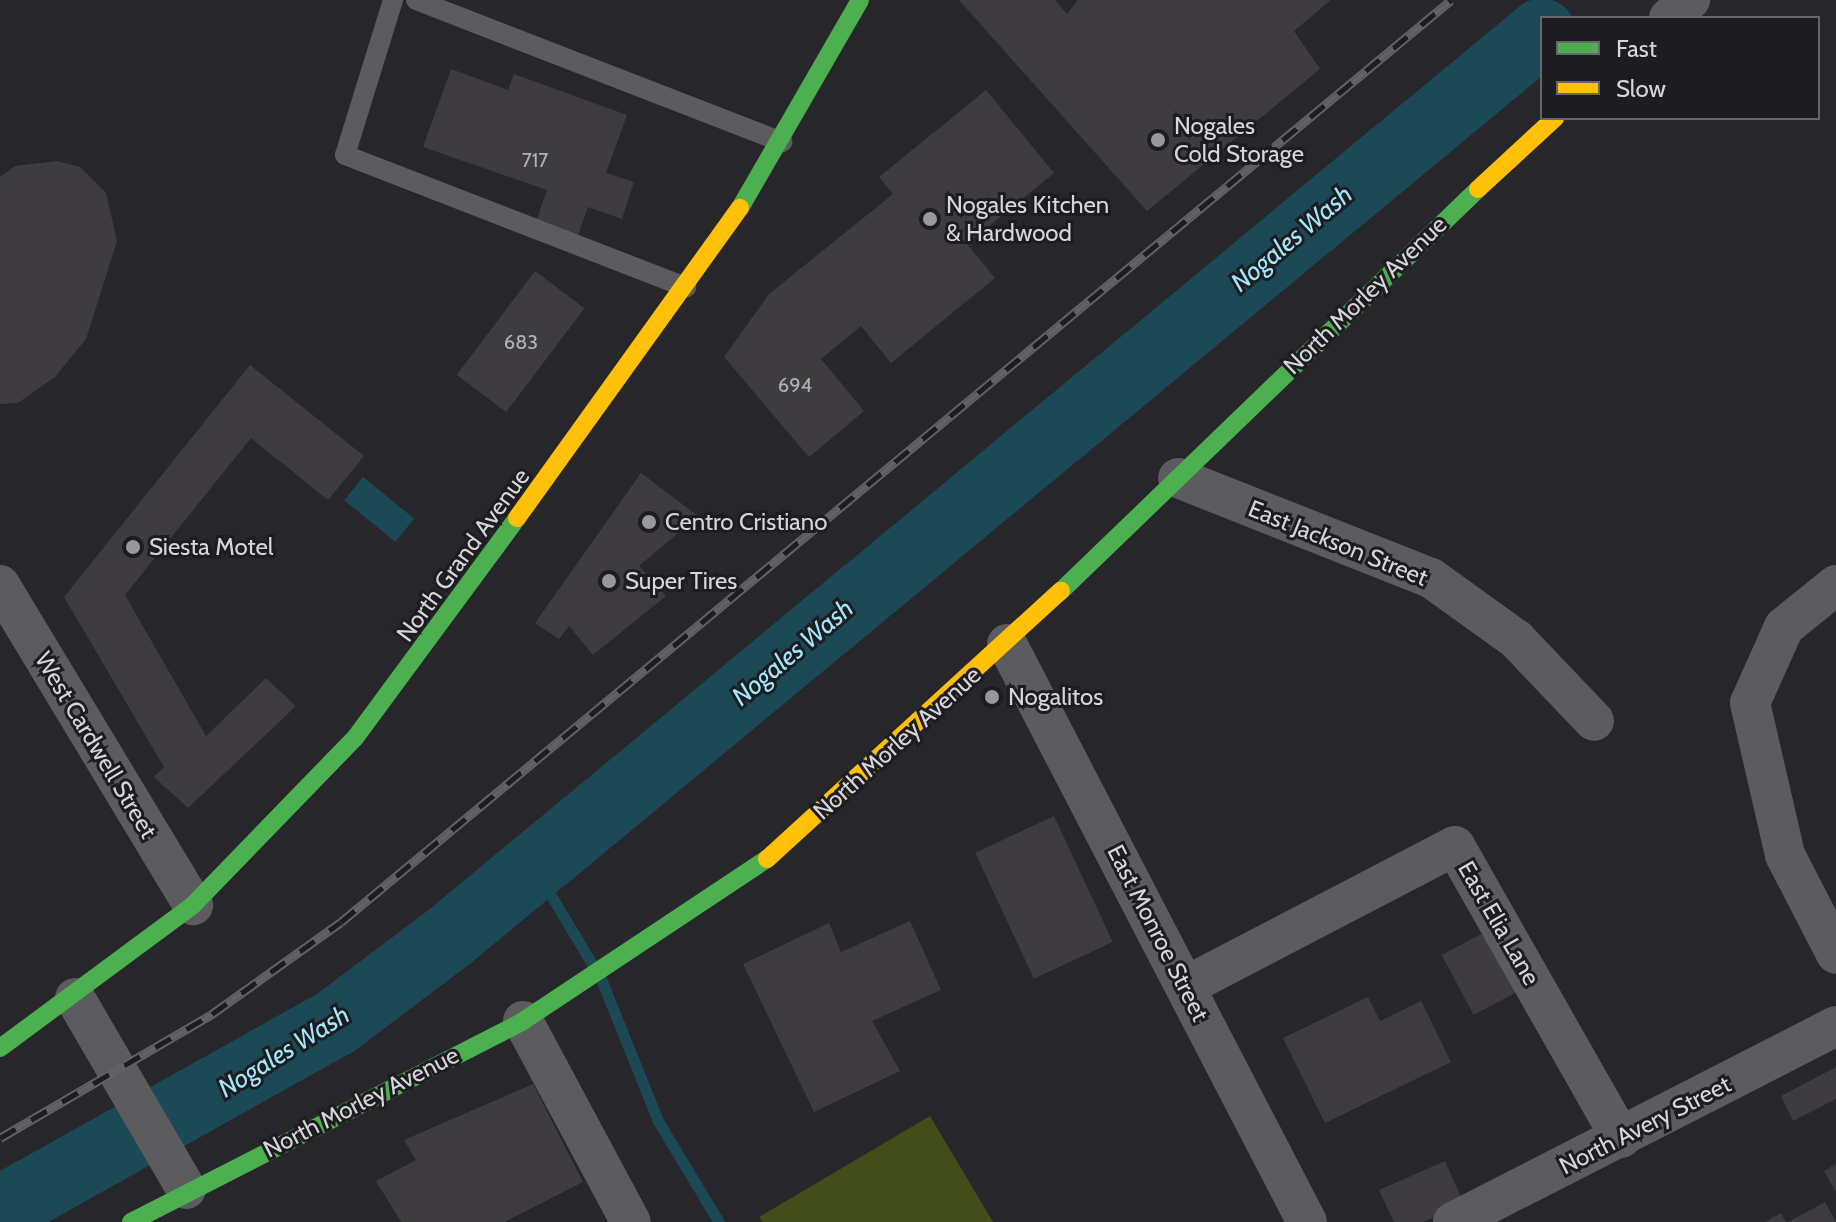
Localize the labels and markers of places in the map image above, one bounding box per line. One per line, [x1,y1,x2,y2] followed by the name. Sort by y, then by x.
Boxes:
[1174,112,1304,168] place label: Nogales Cold Storage
[1149,131,1167,149] marker: Nogales Cold Storage
[946,191,1109,247] place label: Nogales Kitchen & Hardwood
[921,210,939,228] marker: Nogales Kitchen & Hardwood
[665,508,827,536] place label: Centro Cristiano
[640,513,658,531] marker: Centro Cristiano
[149,533,273,561] place label: Siesta Motel
[124,538,142,556] marker: Siesta Motel
[625,567,737,595] place label: Super Tires
[600,572,618,590] marker: Super Tires
[1008,683,1103,711] place label: Nogalitos
[983,688,1001,706] marker: Nogalitos

